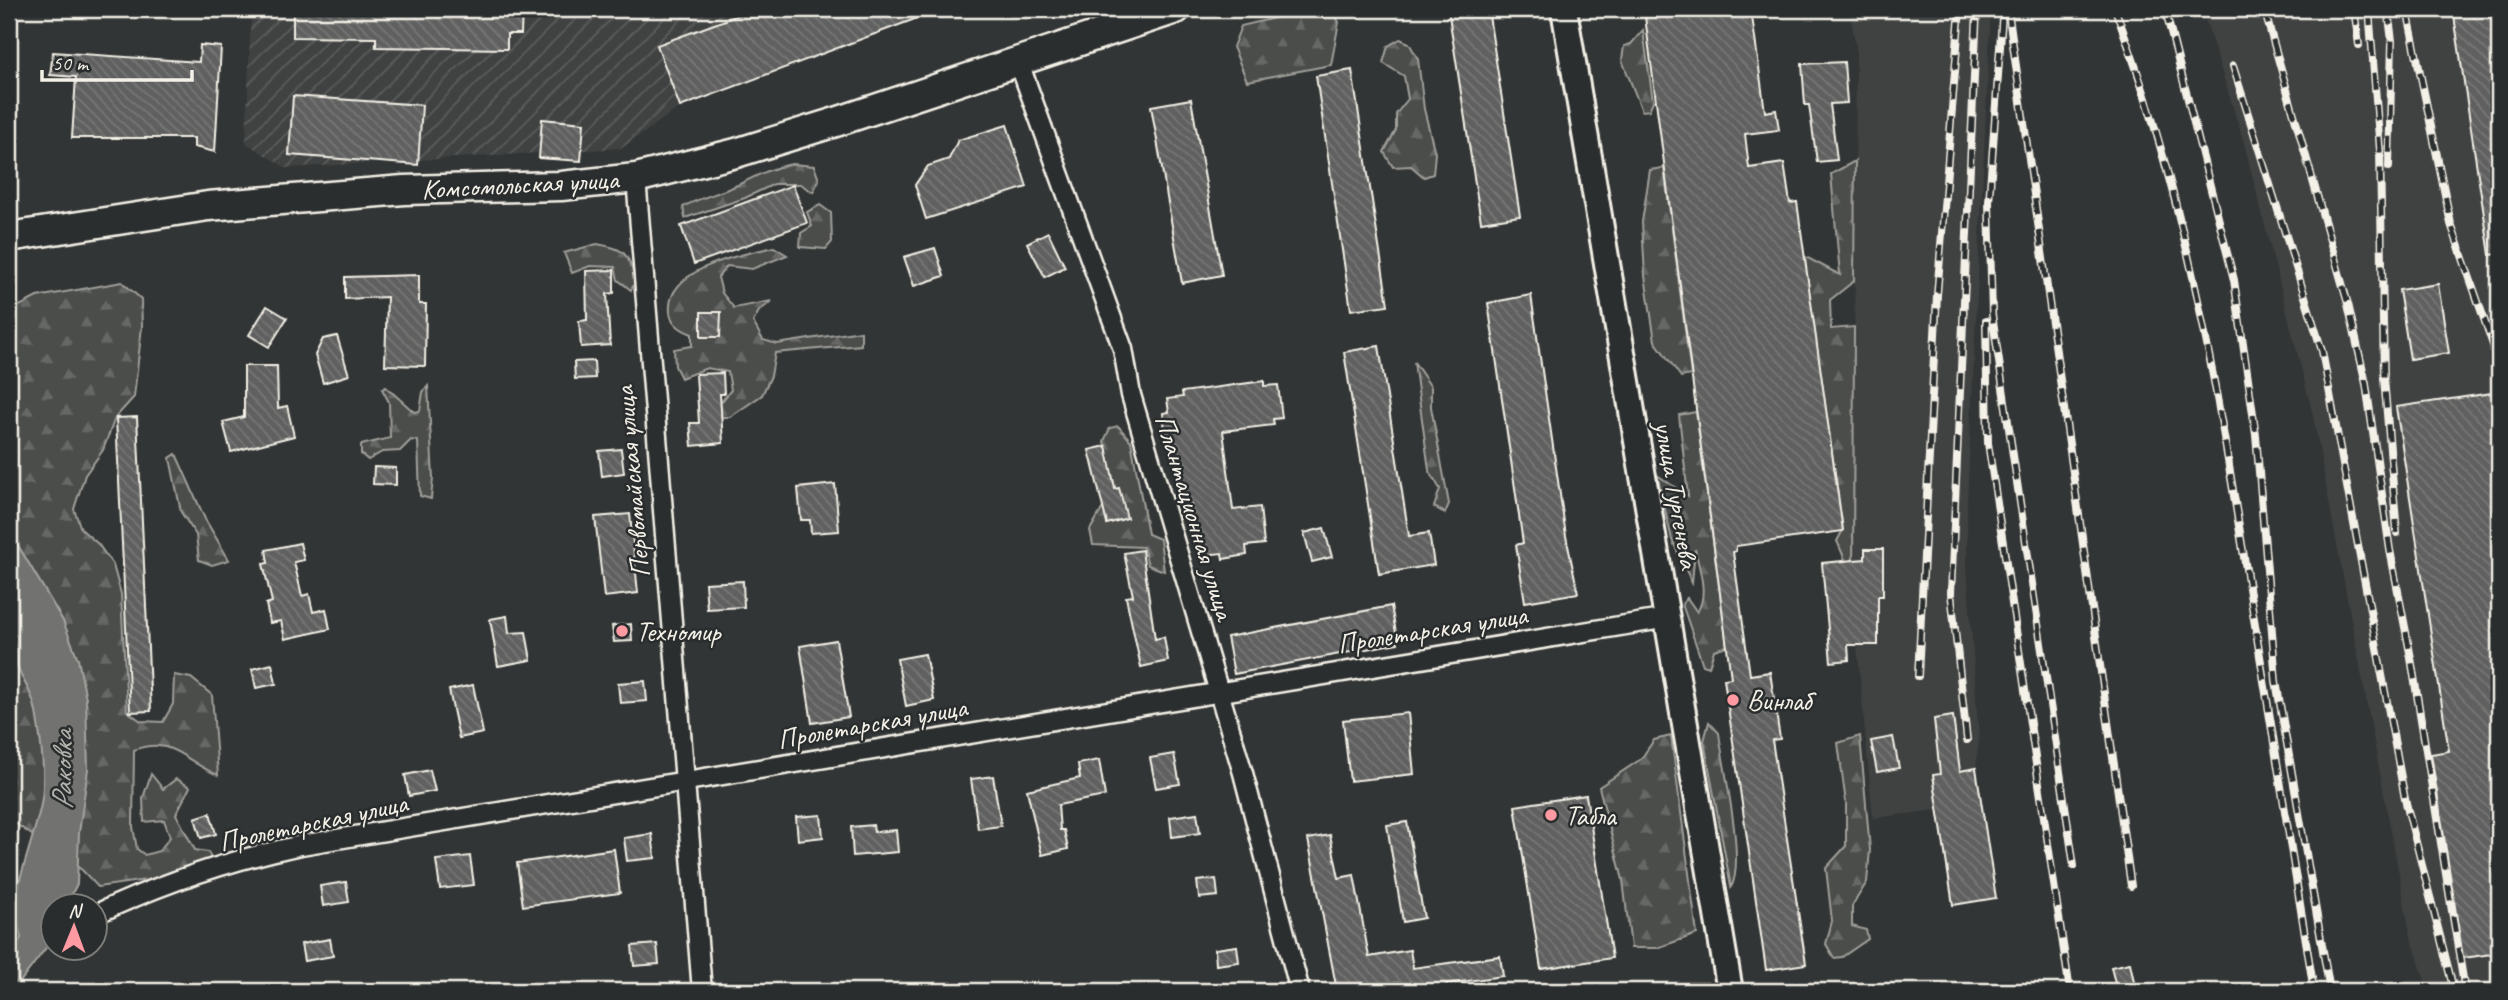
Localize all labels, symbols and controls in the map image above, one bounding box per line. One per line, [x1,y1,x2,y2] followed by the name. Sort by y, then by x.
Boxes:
[42,38,192,82] scale bar
[52,50,90,76] text: 50 m
[421,161,621,207] street label: Комсомольская улица
[606,383,658,579] street label: Первомайская улица
[1147,410,1244,626] street label: Плантационная улица
[1646,417,1707,573] street label: улица Тургенева
[1335,596,1531,661] street label: Пролетарская улица
[636,614,722,649] place label: Техномир
[614,623,630,639] marker: Техномир
[1747,683,1817,718] place label: Винлаб
[775,689,971,757] street label: Пролетарская улица
[1725,692,1741,708] marker: Винлаб
[43,727,81,810] water label: Раковка
[216,785,412,859] street label: Пролетарская улица
[1565,798,1617,833] place label: Табла
[1543,807,1559,823] marker: Табла
[38,892,108,962] north arrow
[68,899,84,923] text: N

